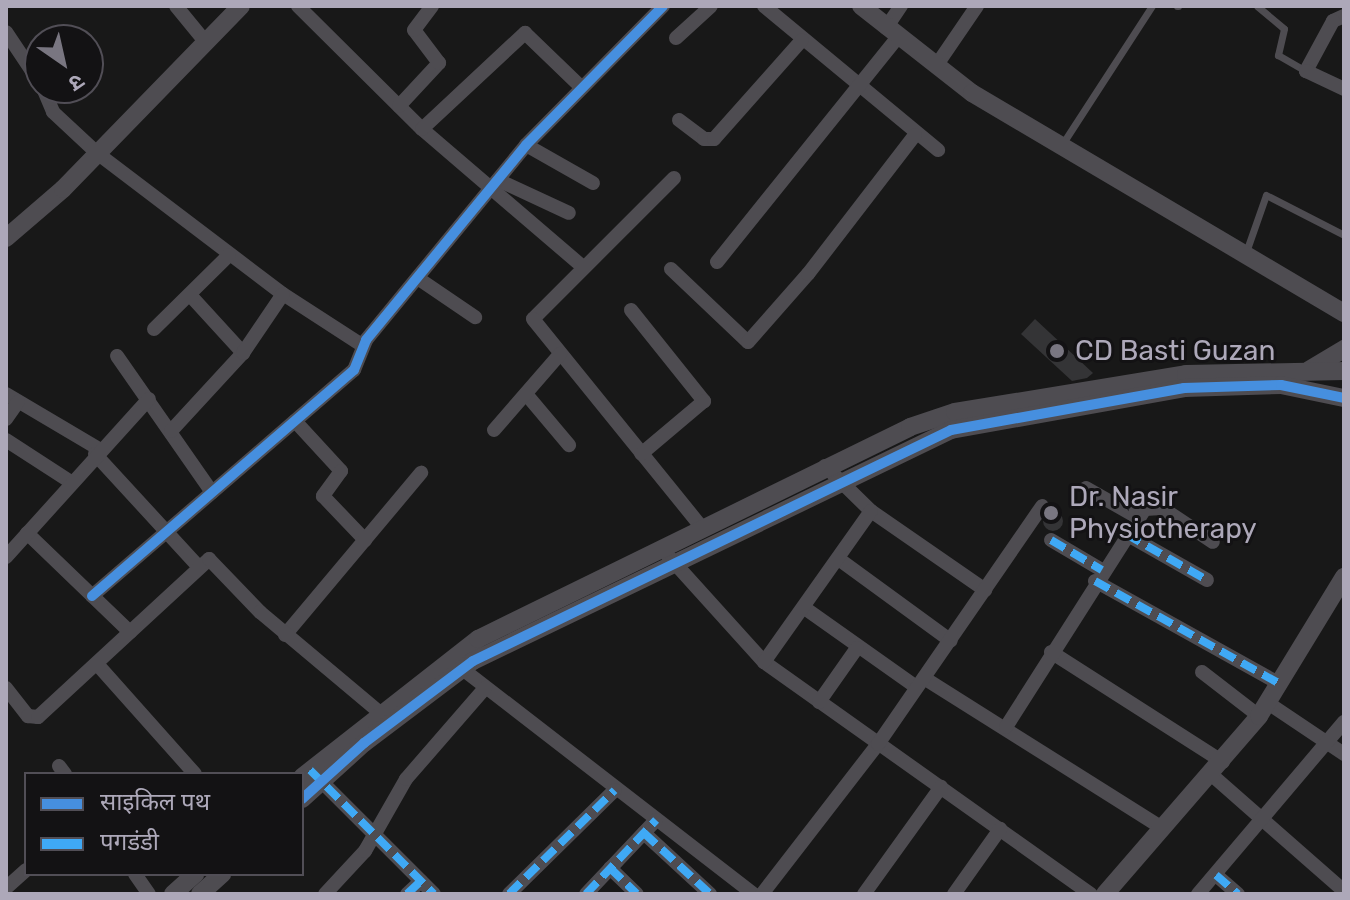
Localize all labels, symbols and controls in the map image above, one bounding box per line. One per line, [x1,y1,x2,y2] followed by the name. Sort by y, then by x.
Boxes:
[24,24,104,104] north arrow
[64,68,89,97] text: उ
[1075,334,1275,368] place label: CD Basti Guzan
[1046,340,1068,362] marker: CD Basti Guzan
[1069,480,1257,546] place label: Dr. Nasir Physiotherapy
[1040,502,1062,524] marker: Dr. Nasir Physiotherapy
[24,772,304,876] legend
[100,788,210,816] text: साइकिल पथ
[100,828,159,856] text: पगडंडी

